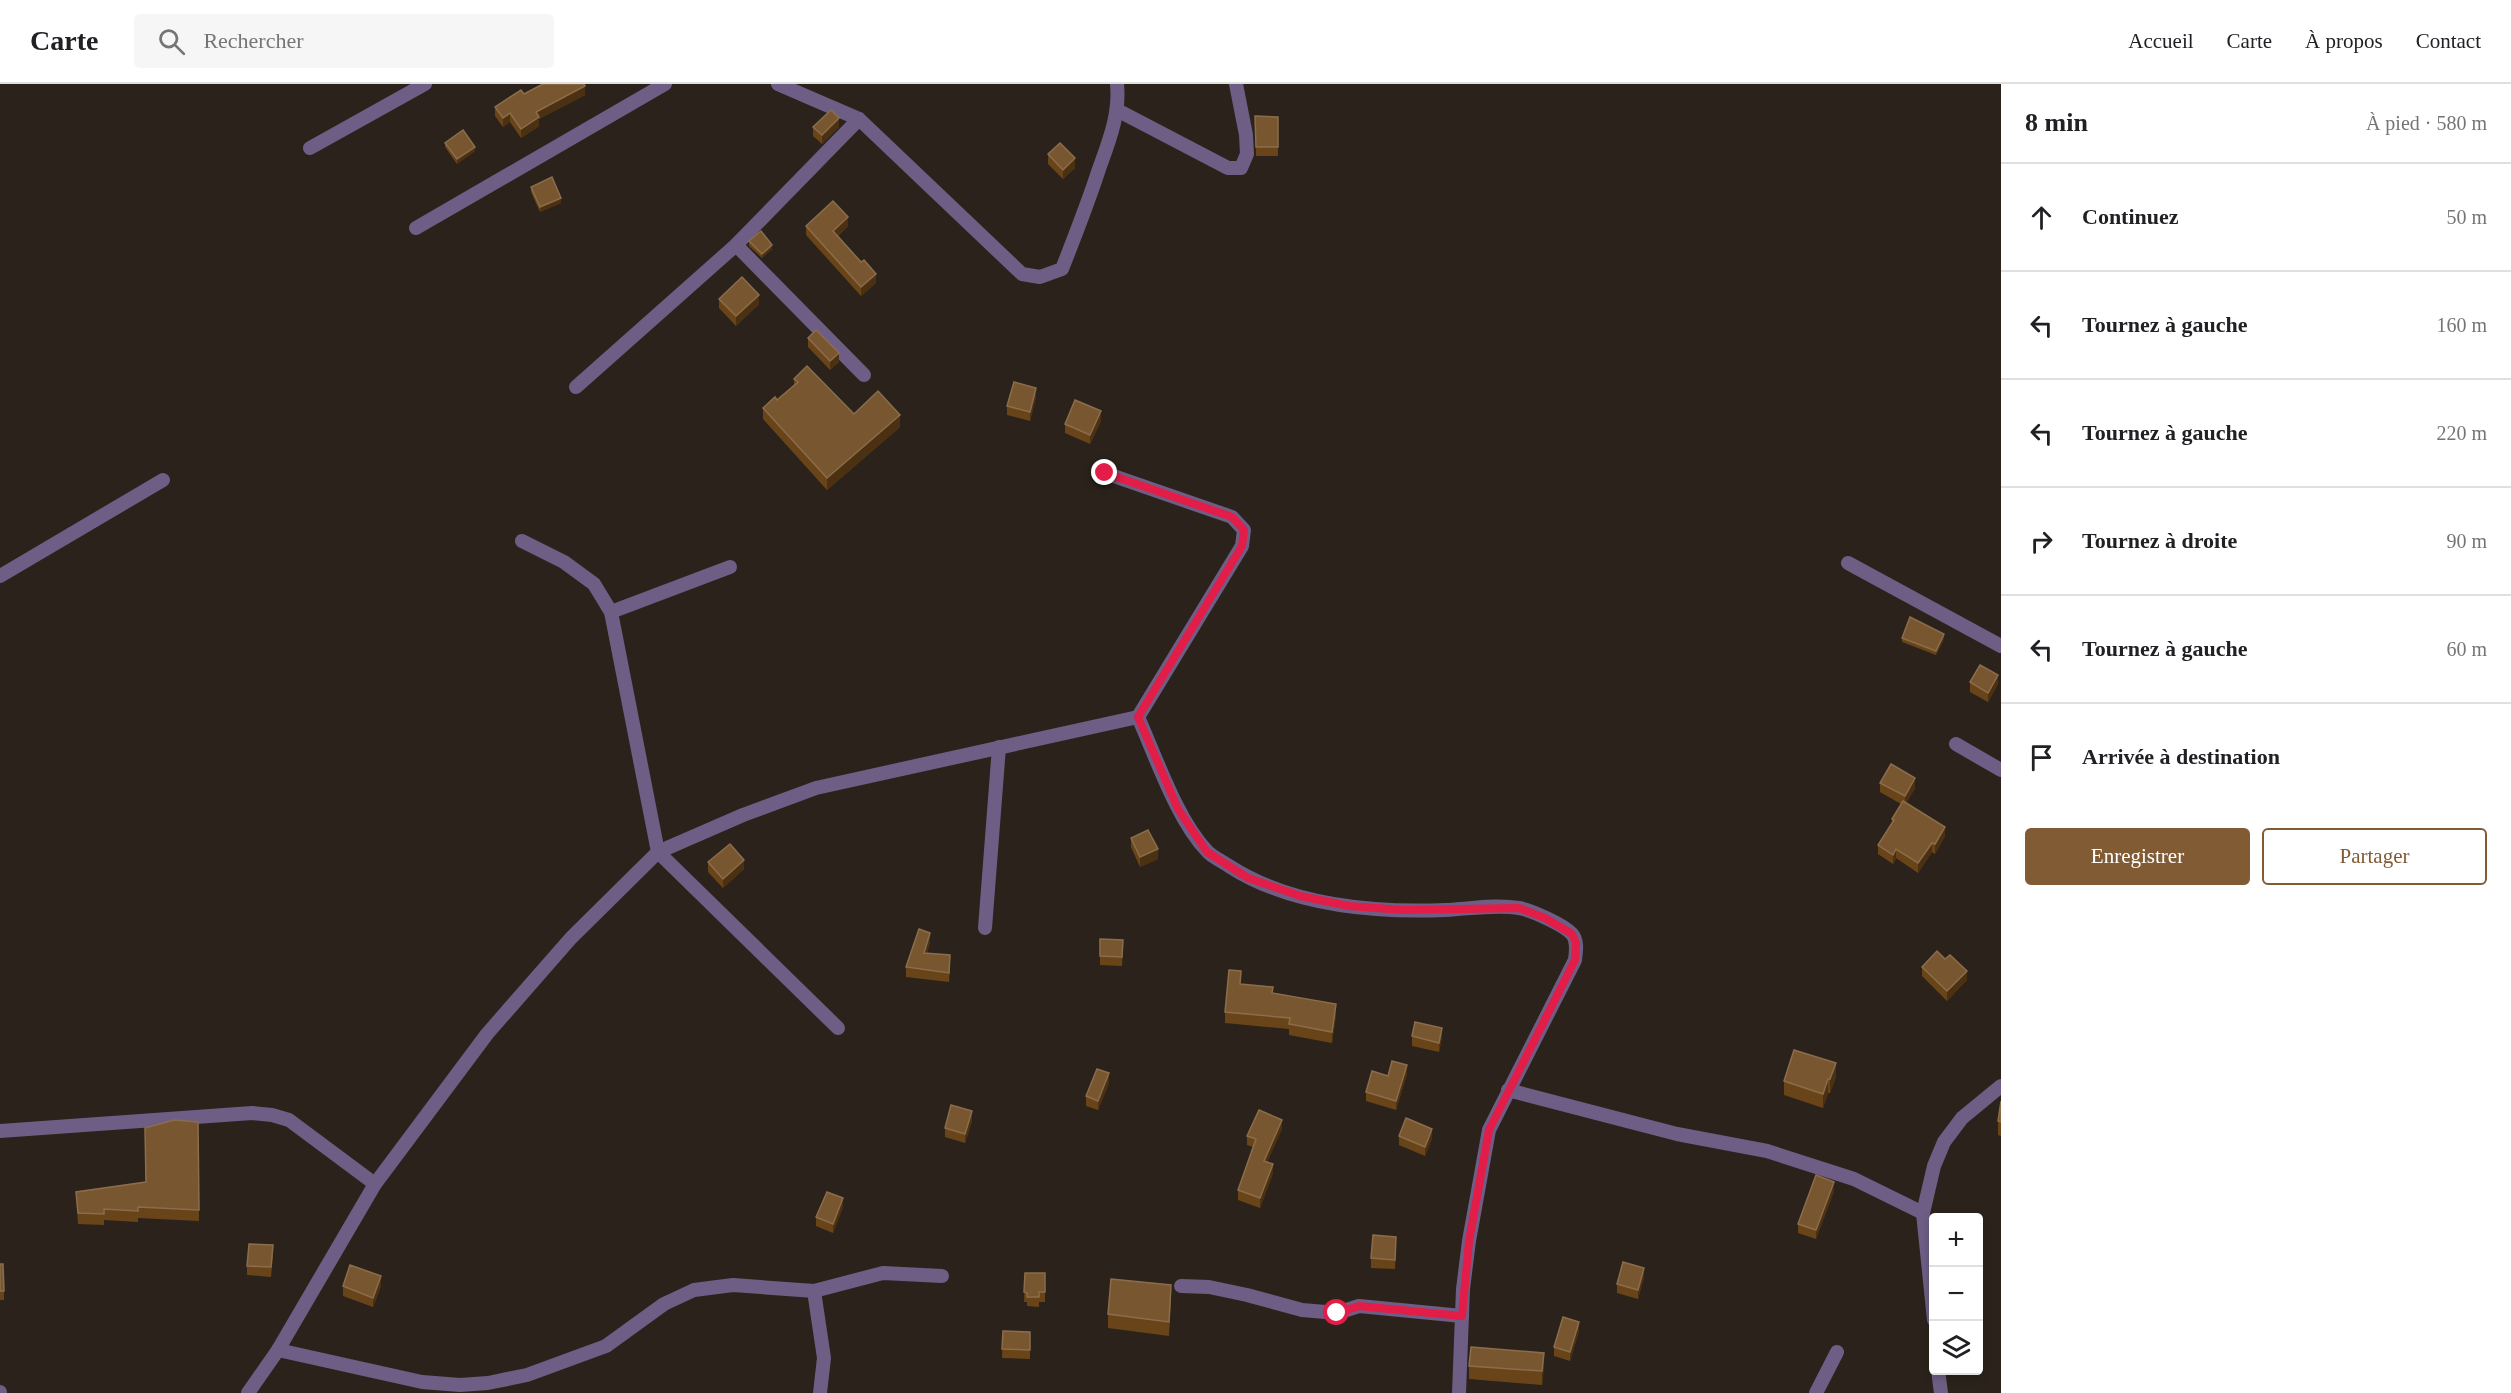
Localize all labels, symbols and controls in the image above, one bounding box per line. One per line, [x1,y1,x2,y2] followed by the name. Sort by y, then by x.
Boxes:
[134,14,554,68] search box
[30,25,98,56] text: Carte
[155,25,188,58] icon: search
[203,28,304,53] text: Rechercher
[2128,29,2194,53] text: Accueil
[2227,29,2272,53] text: Carte
[2305,29,2383,53] text: À propos
[2416,29,2481,53] text: Contact
[2025,108,2088,137] text: 8 min
[2366,112,2487,134] text: À pied · 580 m
[2025,201,2058,234] icon: ahead
[2082,204,2179,229] text: Continuez
[2446,206,2487,228] text: 50 m
[2025,309,2058,342] icon: left
[2082,312,2247,337] text: Tournez à gauche
[2436,314,2487,336] text: 160 m
[2025,417,2058,450] icon: left
[2082,420,2247,445] text: Tournez à gauche
[2436,422,2487,444] text: 220 m
[1091,459,1117,485] route end
[2025,525,2058,558] icon: right
[2082,528,2237,553] text: Tournez à droite
[2446,530,2487,552] text: 90 m
[2025,633,2058,666] icon: left
[2082,636,2247,661] text: Tournez à gauche
[2446,638,2487,660] text: 60 m
[2025,741,2058,774] icon: arrive
[2082,744,2280,769] text: Arrivée à destination
[2025,828,2250,885] button: Enregistrer
[2262,828,2487,885] button: Partager
[1929,1213,1983,1375] map controls
[1929,1213,1983,1267] button: +
[1929,1267,1983,1321] button: −
[1323,1299,1349,1325] route start
[1929,1321,1983,1375] button: layers

